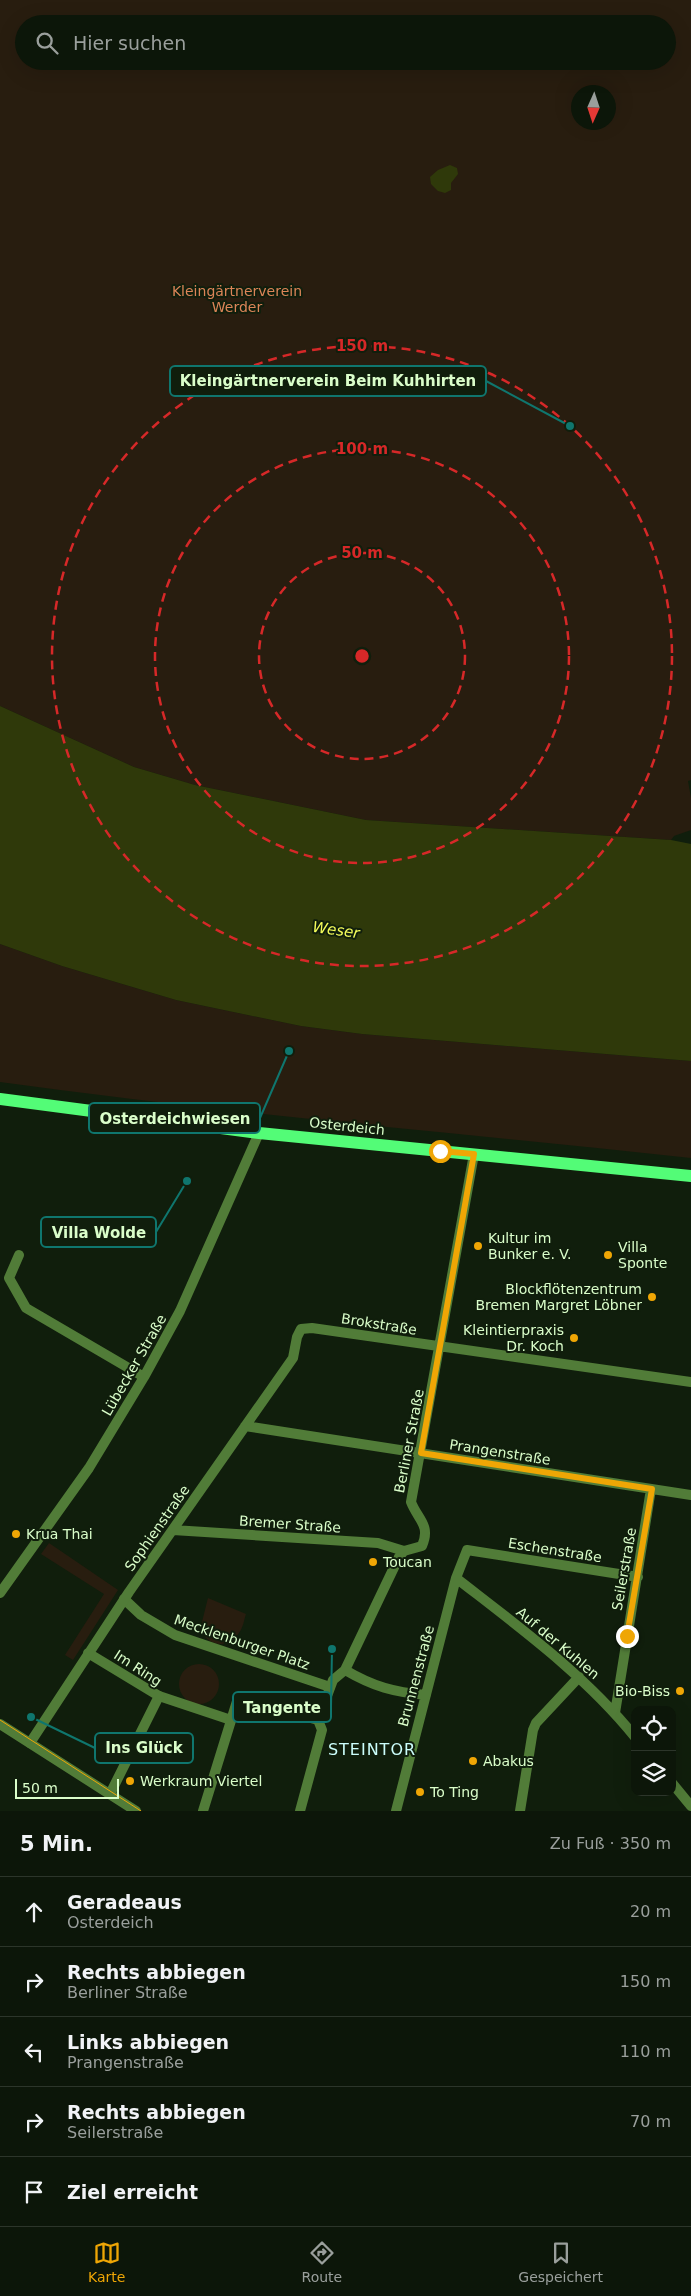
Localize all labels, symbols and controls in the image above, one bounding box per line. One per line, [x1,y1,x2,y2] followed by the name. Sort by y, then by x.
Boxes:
[15,15,676,70] search box
[33,29,61,57] icon: search
[73,32,186,54] text: Hier suchen
[571,85,616,130] north arrow
[172,283,302,315] park label: Kleingärtnerverein Werder
[336,337,388,355] text: 150 m
[170,366,486,396] callout: Kleingärtnerverein Beim Kuhhirten
[180,372,476,390] text: Kleingärtnerverein Beim Kuhhirten
[336,440,388,458] text: 100 m
[341,544,383,562] text: 50 m
[353,647,371,665] centre of rings
[311,918,361,942] water label: Weser
[89,1103,260,1133] callout: Osterdeichwiesen
[100,1110,251,1128] text: Osterdeichwiesen
[308,1114,386,1138] street label: Osterdeich
[429,1140,452,1163] route start
[41,1217,156,1247] callout: Villa Wolde
[52,1224,146,1242] text: Villa Wolde
[488,1230,572,1262] place label: Kultur im Bunker e. V.
[618,1239,667,1271] place label: Villa Sponte
[472,1240,484,1252] marker: Kultur im Bunker e. V.
[602,1249,614,1261] marker: Villa Sponte
[475,1281,642,1313] place label: Blockflötenzentrum Bremen Margret Löbner
[646,1291,658,1303] marker: Blockflötenzentrum Bremen Margret Löbner
[340,1310,418,1338] street label: Brokstraße
[99,1312,169,1418] street label: Lübecker Straße
[463,1322,564,1354] place label: Kleintierpraxis Dr. Koch
[568,1332,580,1344] marker: Kleintierpraxis Dr. Koch
[391,1388,427,1494] street label: Berliner Straße
[448,1436,552,1468] street label: Prangenstraße
[121,1482,193,1574] street label: Sophienstraße
[238,1512,342,1536] street label: Bremer Straße
[26,1526,93,1542] place label: Krua Thai
[609,1526,639,1612] street label: Seilerstraße
[10,1528,22,1540] marker: Krua Thai
[507,1535,603,1565] street label: Eschenstraße
[382,1554,432,1570] place label: Toucan
[367,1556,379,1568] marker: Toucan
[513,1604,603,1682] street label: Auf der Kuhlen
[172,1611,312,1673] street label: Mecklenburger Platz
[395,1624,437,1728] street label: Brunnenstraße
[616,1625,639,1648] route end
[111,1647,165,1689] street label: Im Ring
[615,1683,670,1699] place label: Bio-Biss
[674,1685,686,1697] marker: Bio-Biss
[233,1692,331,1722] callout: Tangente
[243,1699,321,1717] text: Tangente
[631,1706,676,1796] map controls
[631,1706,676,1751] button: locate
[95,1733,193,1763] callout: Ins Glück
[105,1739,184,1757] text: Ins Glück
[328,1740,416,1759] district label: STEINTOR
[631,1751,676,1796] button: layers
[483,1753,534,1769] place label: Abakus
[467,1755,479,1767] marker: Abakus
[140,1773,262,1789] place label: Werkraum Viertel
[124,1775,136,1787] marker: Werkraum Viertel
[15,1776,119,1799] scale bar
[22,1780,58,1796] text: 50 m
[429,1784,479,1800] place label: To Ting
[414,1786,426,1798] marker: To Ting
[20,1832,93,1856] text: 5 Min.
[550,1834,671,1853] text: Zu Fuß · 350 m
[67,1891,182,1913] text: Geradeaus
[20,1898,48,1926] icon: ahead
[630,1902,671,1921] text: 20 m
[67,1913,154,1932] text: Osterdeich
[67,1961,246,1983] text: Rechts abbiegen
[20,1968,48,1996] icon: right
[620,1972,671,1991] text: 150 m
[67,1983,188,2002] text: Berliner Straße
[67,2031,229,2053] text: Links abbiegen
[20,2038,48,2066] icon: left
[620,2042,671,2061] text: 110 m
[67,2053,184,2072] text: Prangenstraße
[67,2101,246,2123] text: Rechts abbiegen
[20,2108,48,2136] icon: right
[630,2112,671,2131] text: 70 m
[67,2123,163,2142] text: Seilerstraße
[20,2178,48,2206] icon: arrive
[67,2181,198,2203] text: Ziel erreicht
[88,2239,125,2285] tab: Karte
[302,2239,342,2285] tab: Route
[518,2239,603,2285] tab: Gespeichert

